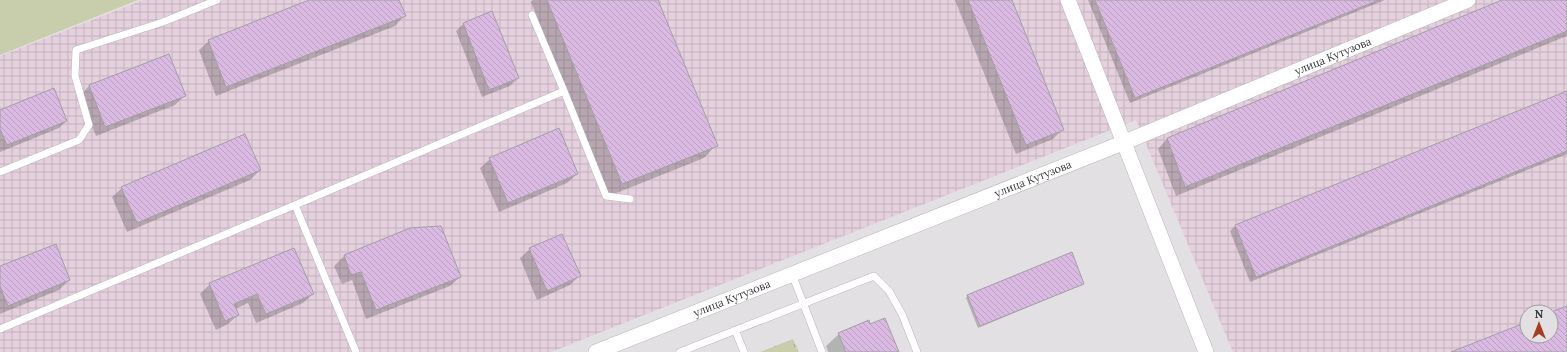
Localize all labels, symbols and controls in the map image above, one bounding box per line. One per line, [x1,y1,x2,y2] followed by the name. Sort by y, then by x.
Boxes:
[1292,34,1373,78] street label: улица Кутузова
[992,157,1074,200] street label: улица Кутузова
[691,276,773,320] street label: улица Кутузова
[1519,304,1559,344] north arrow
[1535,307,1544,321] text: N

